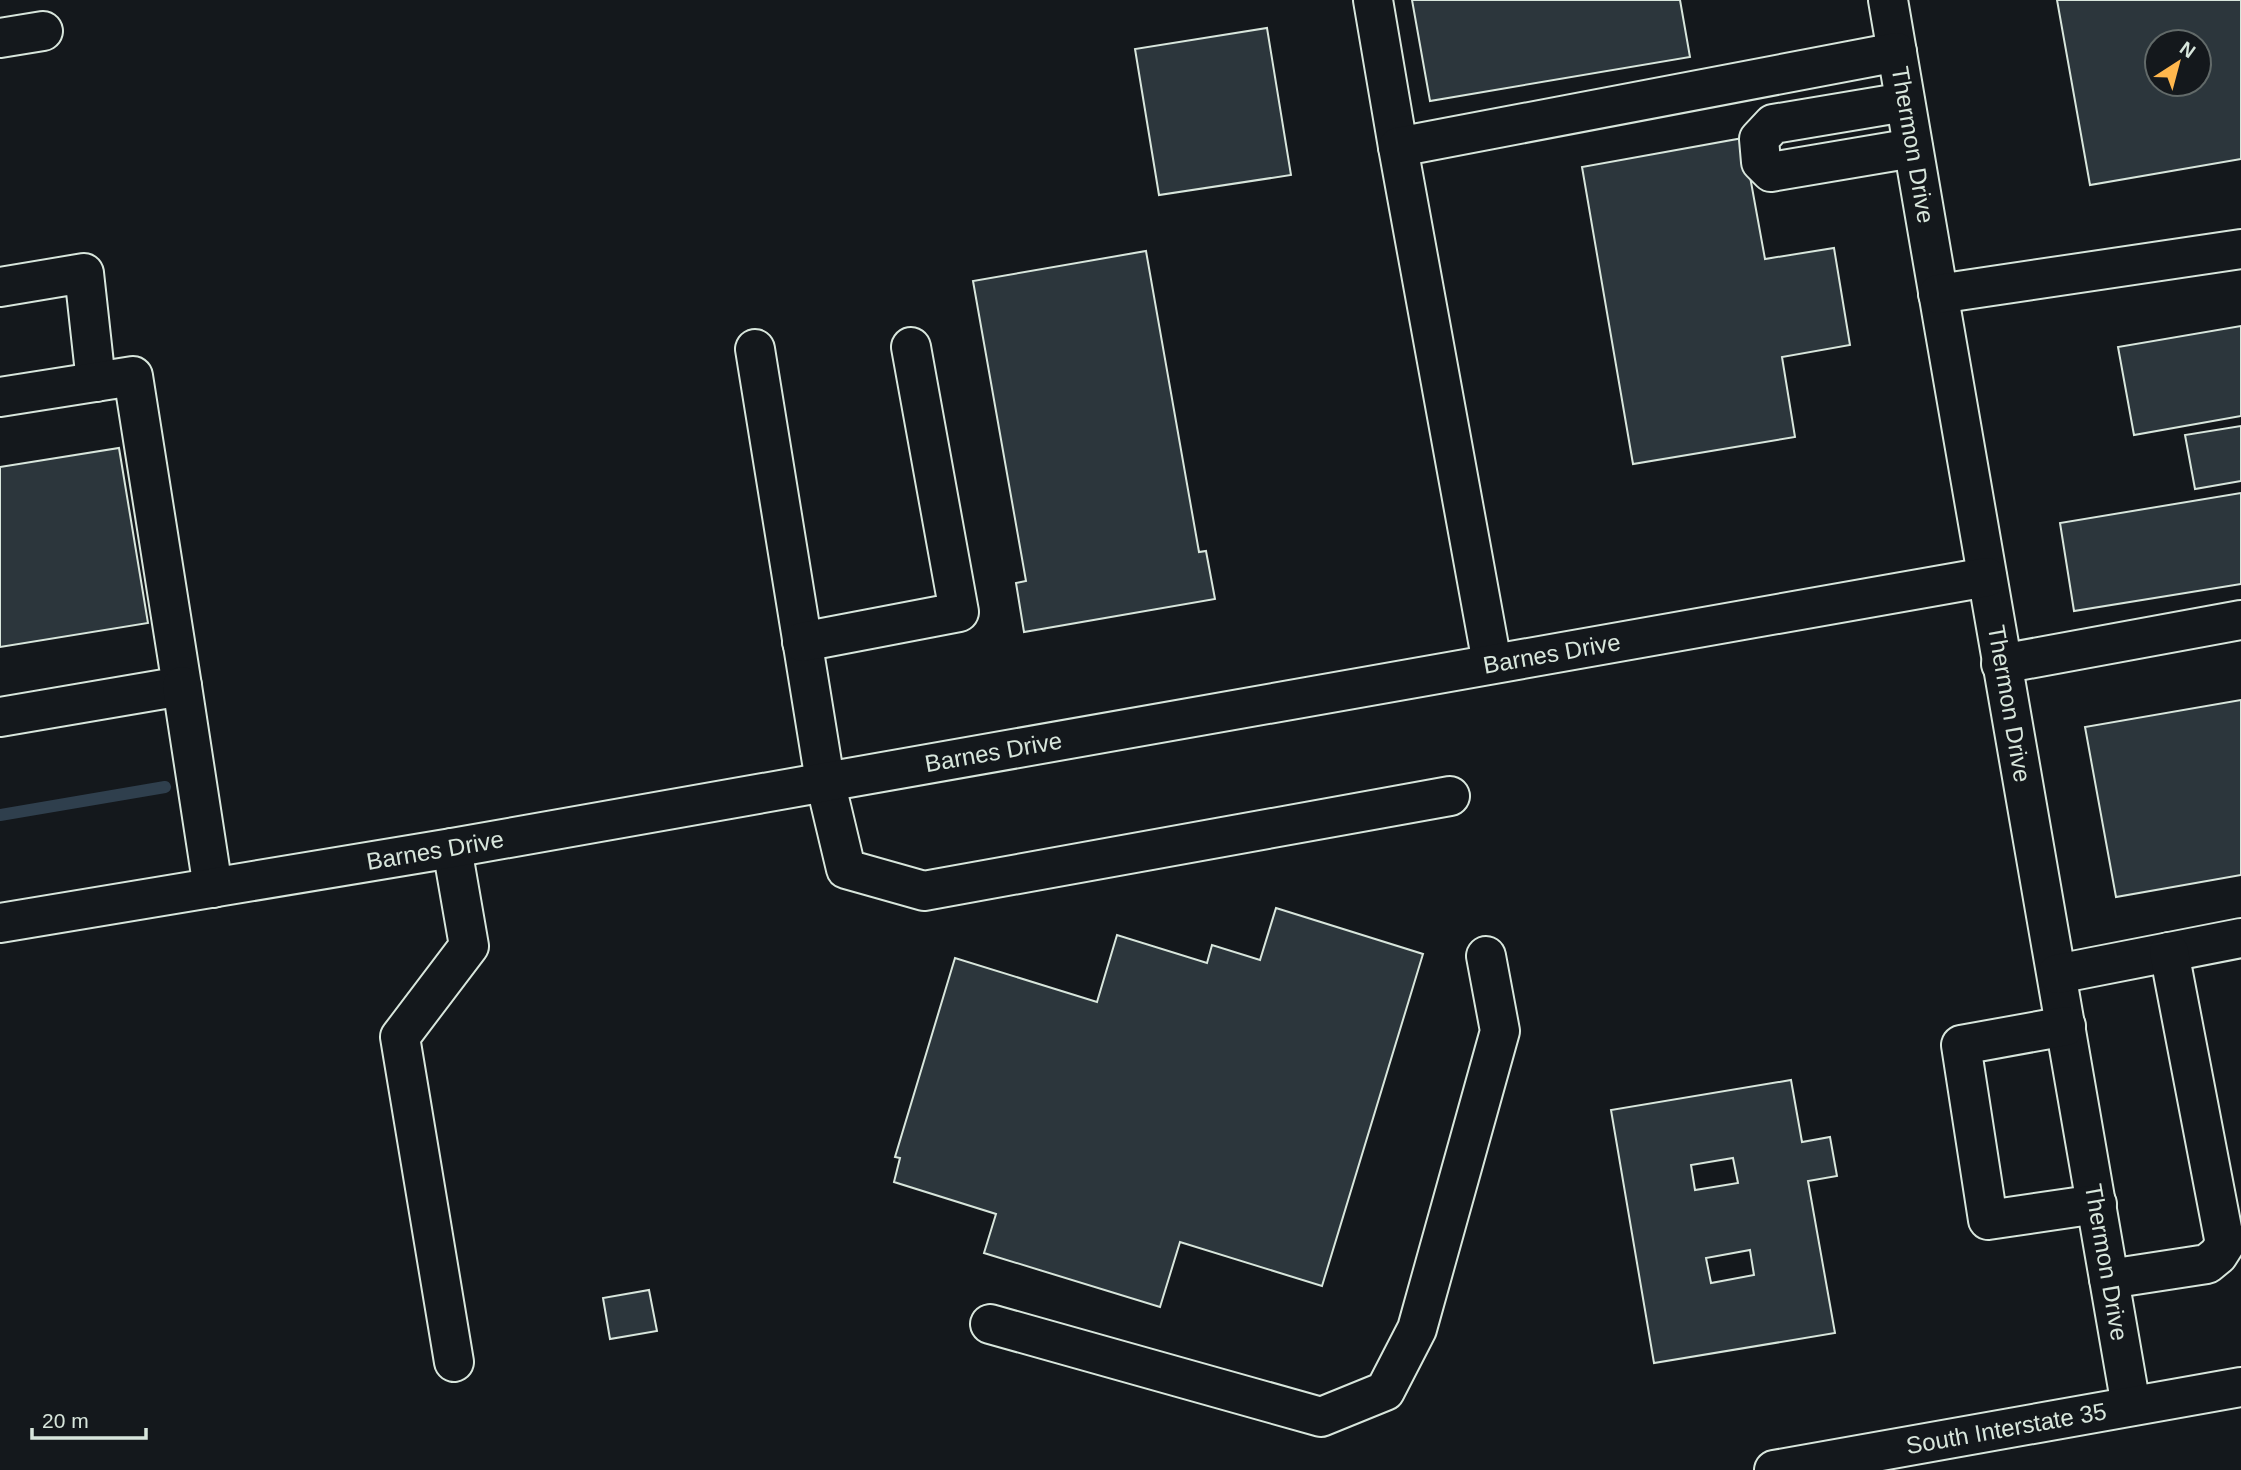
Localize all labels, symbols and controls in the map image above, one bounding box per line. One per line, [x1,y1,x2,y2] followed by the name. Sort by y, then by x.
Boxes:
[2143,28,2213,98] north arrow
[2176,37,2199,62] text: N
[1887,64,1940,225] street label: Thermon Drive
[1983,623,2037,784] street label: Thermon Drive
[1481,628,1622,679] street label: Barnes Drive
[923,727,1064,777] street label: Barnes Drive
[364,825,506,875] street label: Barnes Drive
[2080,1182,2133,1343] street label: Thermon Drive
[32,1396,145,1440] scale bar
[1904,1397,2109,1459] street label: South Interstate 35
[42,1409,89,1432] text: 20 m

